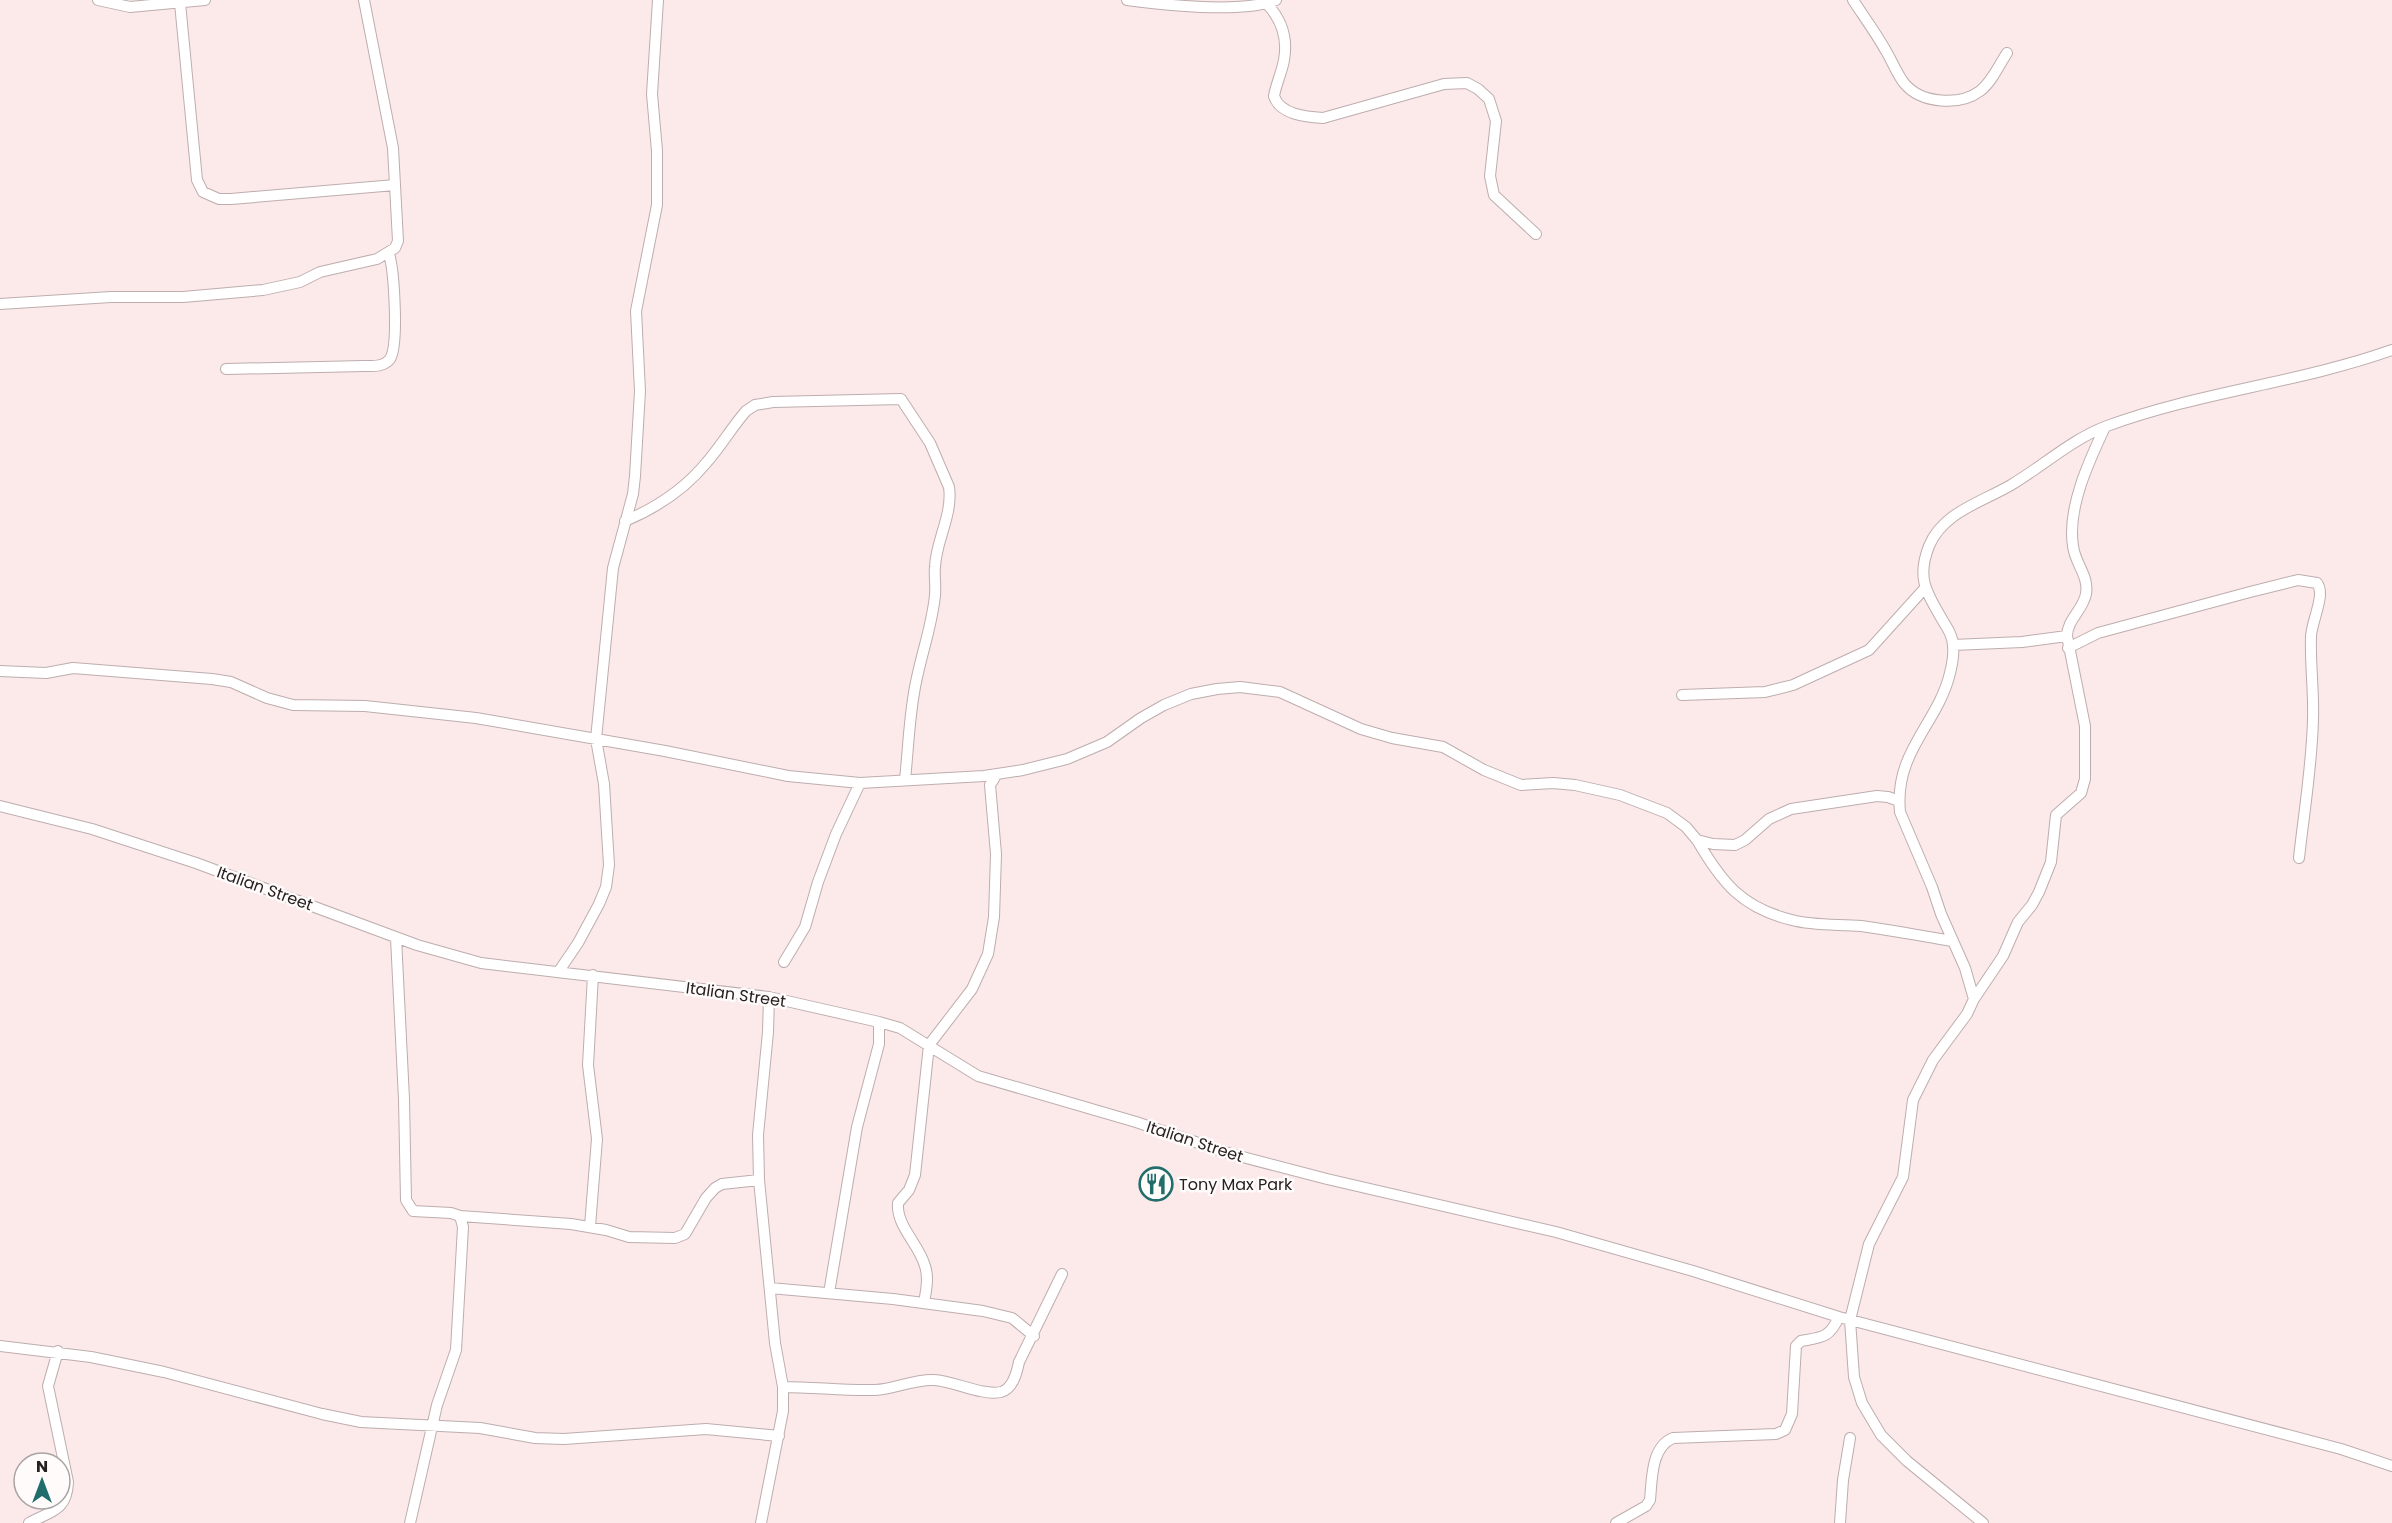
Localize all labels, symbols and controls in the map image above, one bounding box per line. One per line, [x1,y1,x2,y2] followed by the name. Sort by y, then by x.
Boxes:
[214,860,316,917] street label: Italian Street
[685,976,788,1013] street label: Italian Street
[1143,1115,1246,1168] street label: Italian Street
[1138,1166,1174,1202] restaurant icon: Tony Max Park
[1179,1173,1293,1196] place label: Tony Max Park
[12,1451,72,1511] north arrow
[36,1455,48,1478] text: N

